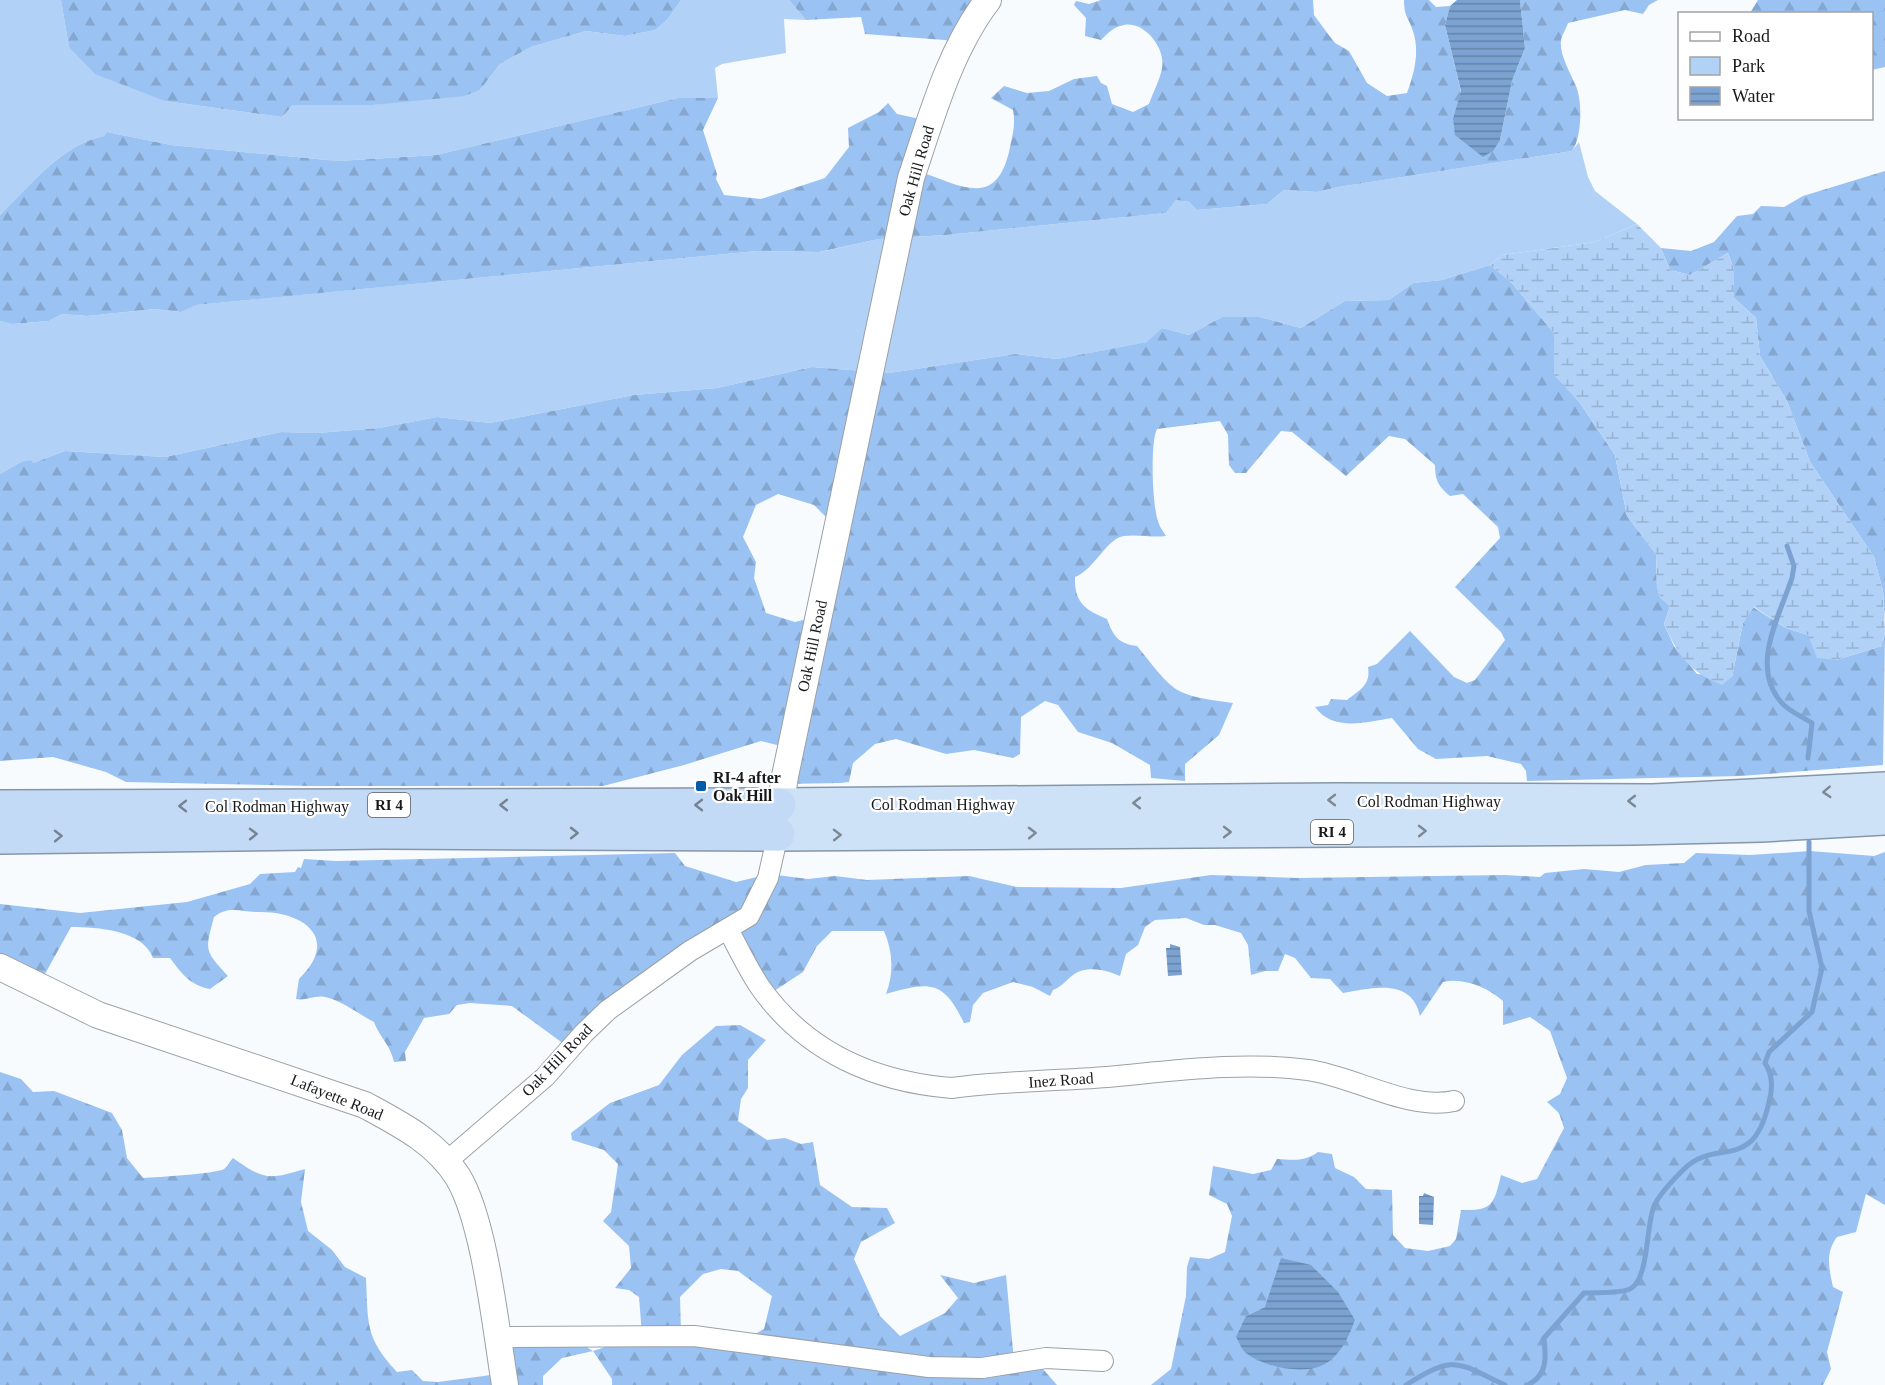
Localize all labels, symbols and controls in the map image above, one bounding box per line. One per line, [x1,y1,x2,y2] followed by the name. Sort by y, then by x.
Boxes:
[1678,12,1873,120] legend
[1732,26,1770,46] text: Road
[1732,56,1765,76] text: Park
[1732,86,1775,106] text: Water
[895,124,937,218] street label: Oak Hill Road
[794,599,830,693] street label: Oak Hill Road
[713,769,781,804] place label: RI-4 after Oak Hill
[694,779,708,793] marker: RI-4 after Oak Hill
[1822,786,1831,799] one-way arrow
[368,793,410,817] road number: RI 4
[1357,793,1501,811] street label: Col Rodman Highway
[1327,794,1336,807] one-way arrow
[1627,795,1636,807] one-way arrow
[871,796,1015,814] street label: Col Rodman Highway
[1132,797,1141,810] one-way arrow
[205,798,349,816] street label: Col Rodman Highway
[500,799,509,811] one-way arrow
[695,799,704,811] one-way arrow
[179,800,188,812] one-way arrow
[1311,820,1353,844] road number: RI 4
[1417,825,1426,837] one-way arrow
[1222,826,1231,838] one-way arrow
[570,827,579,839] one-way arrow
[1027,827,1036,839] one-way arrow
[249,828,258,840] one-way arrow
[832,828,841,841] one-way arrow
[54,830,63,842] one-way arrow
[518,1021,596,1099] street label: Oak Hill Road
[1028,1069,1094,1091] street label: Inez Road
[288,1071,386,1124] street label: Lafayette Road

